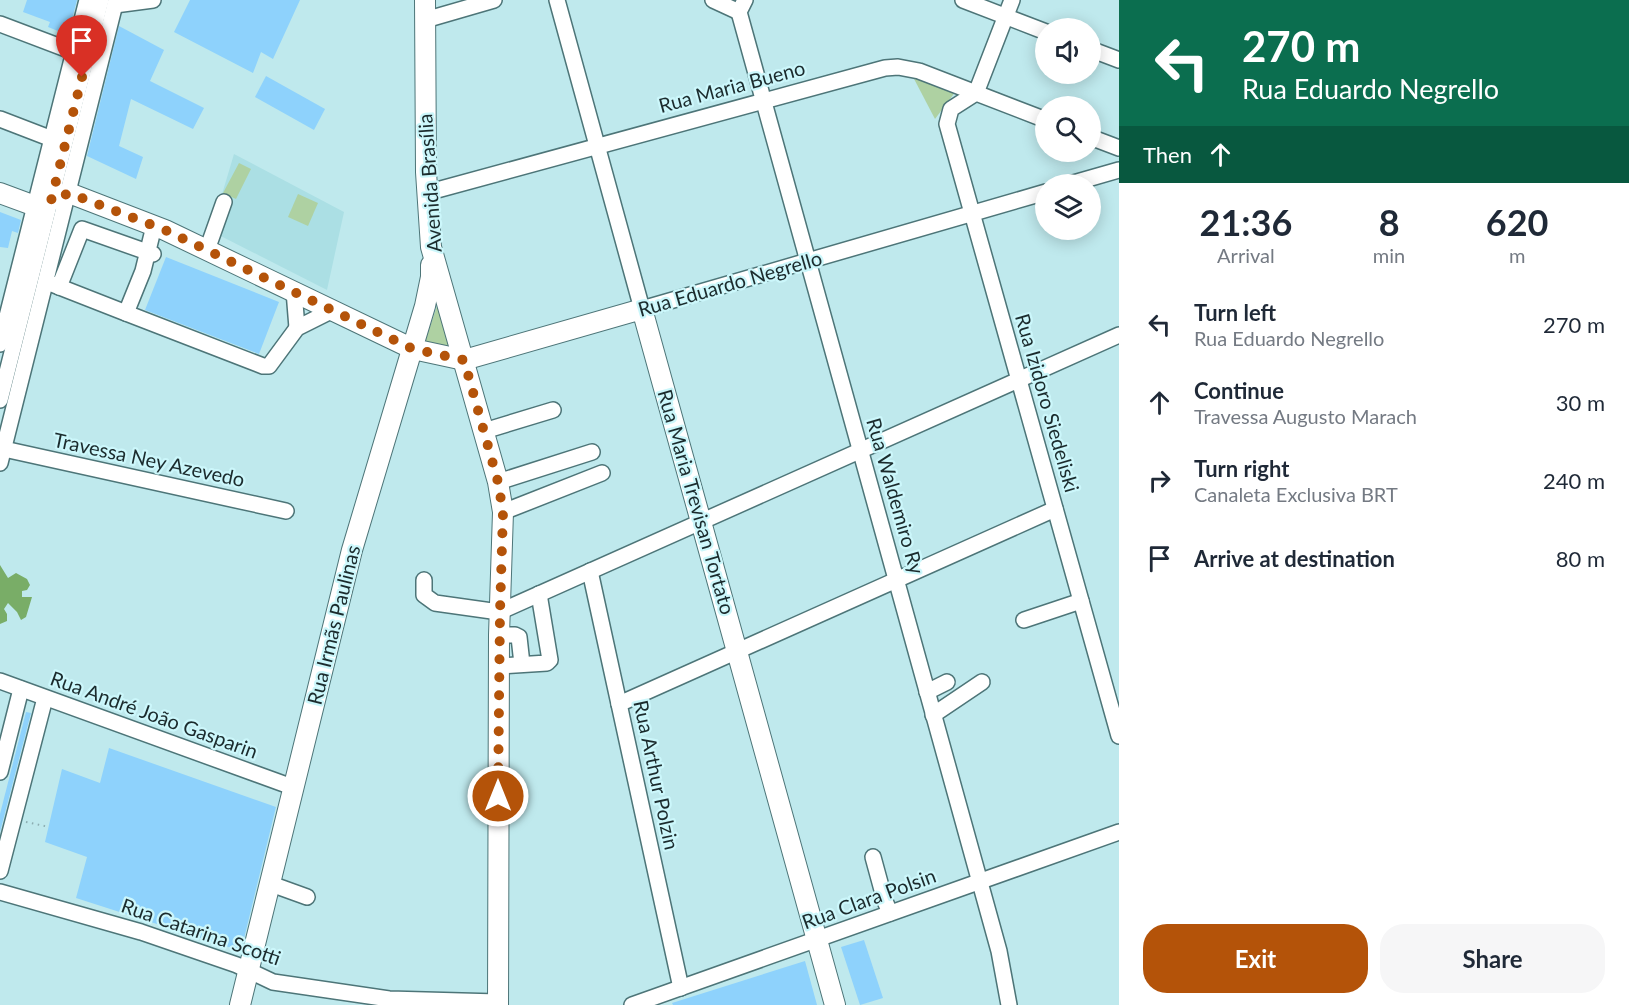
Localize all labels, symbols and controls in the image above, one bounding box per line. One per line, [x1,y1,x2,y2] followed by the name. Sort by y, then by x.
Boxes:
[56,15,107,77] pin
[1035,18,1101,240] map controls
[1035,18,1101,84] button: sound
[1242,21,1360,71] text: 270 m
[65,24,98,57] icon: arrive
[1143,24,1221,102] icon: left
[656,55,808,117] street label: Rua Maria Bueno
[1242,72,1499,105] text: Rua Eduardo Negrello
[1035,96,1101,162] button: search
[412,113,446,253] street label: Avenida Brasília
[1204,138,1237,171] icon: ahead
[1143,141,1192,168] text: Then
[1035,174,1101,240] button: layers
[1200,200,1292,244] text: 21:36
[1379,200,1400,244] text: 8
[1486,200,1548,244] text: 620
[1217,243,1275,267] text: Arrival
[1373,243,1405,267] text: min
[1509,243,1525,267] text: m
[635,245,825,321] street label: Rua Eduardo Negrello
[1194,299,1276,326] text: Turn left
[1143,308,1176,341] icon: left
[1011,311,1085,495] street label: Rua Izidoro Siedeliski
[1543,311,1605,338] text: 270 m
[1194,326,1384,350] text: Rua Eduardo Negrello
[1194,377,1284,404] text: Continue
[1143,386,1176,419] icon: ahead
[653,387,741,617] street label: Rua Maria Trevisan Tortato
[1556,389,1605,416] text: 30 m
[1194,404,1417,428] text: Travessa Augusto Marach
[862,415,930,577] street label: Rua Waldemiro Ry
[51,427,247,491] street label: Travessa Ney Azevedo
[1194,455,1289,482] text: Turn right
[1143,464,1176,497] icon: right
[1543,467,1605,494] text: 240 m
[1194,482,1398,506] text: Canaleta Exclusiva BRT
[1143,542,1176,575] icon: arrive
[302,543,364,707] street label: Rua Irmãs Paulinas
[1194,545,1395,572] text: Arrive at destination
[1556,545,1605,572] text: 80 m
[47,665,261,763] street label: Rua André João Gasparin
[629,698,685,852] street label: Rua Arthur Polzin
[466,764,530,828] position arrow
[798,863,939,933] street label: Rua Clara Polsin
[119,893,284,970] street label: Rua Catarina Scotti
[1143,924,1368,993] button: Exit
[1380,924,1605,993] button: Share

